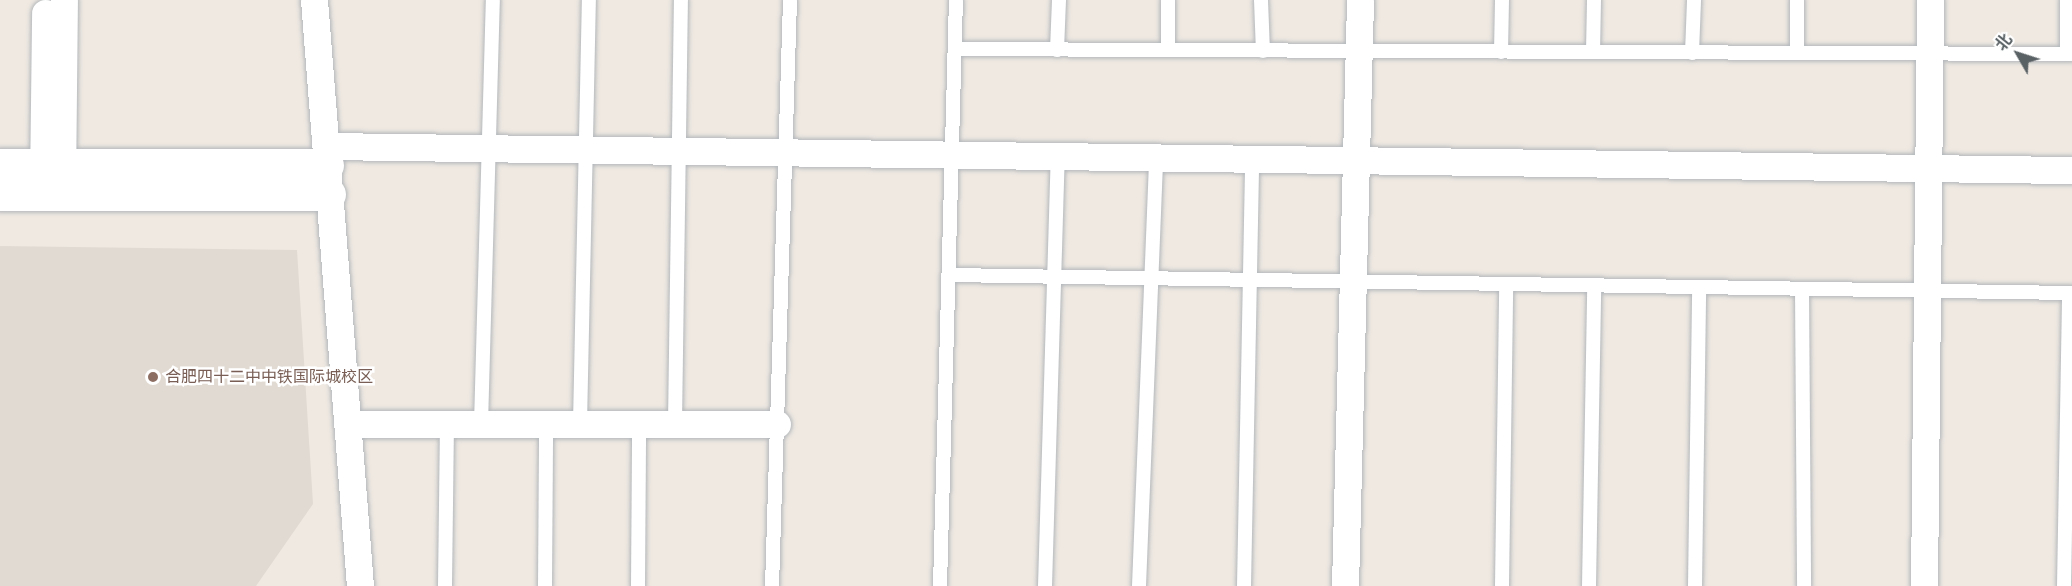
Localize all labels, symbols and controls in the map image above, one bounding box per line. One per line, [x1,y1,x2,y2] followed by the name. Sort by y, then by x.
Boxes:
[1988,24,2048,84] north arrow
[1991,30,2016,55] text: 北
[165,367,373,387] place label: 合肥四十二中中铁国际城校区
[146,370,160,384] marker: 合肥四十二中中铁国际城校区

